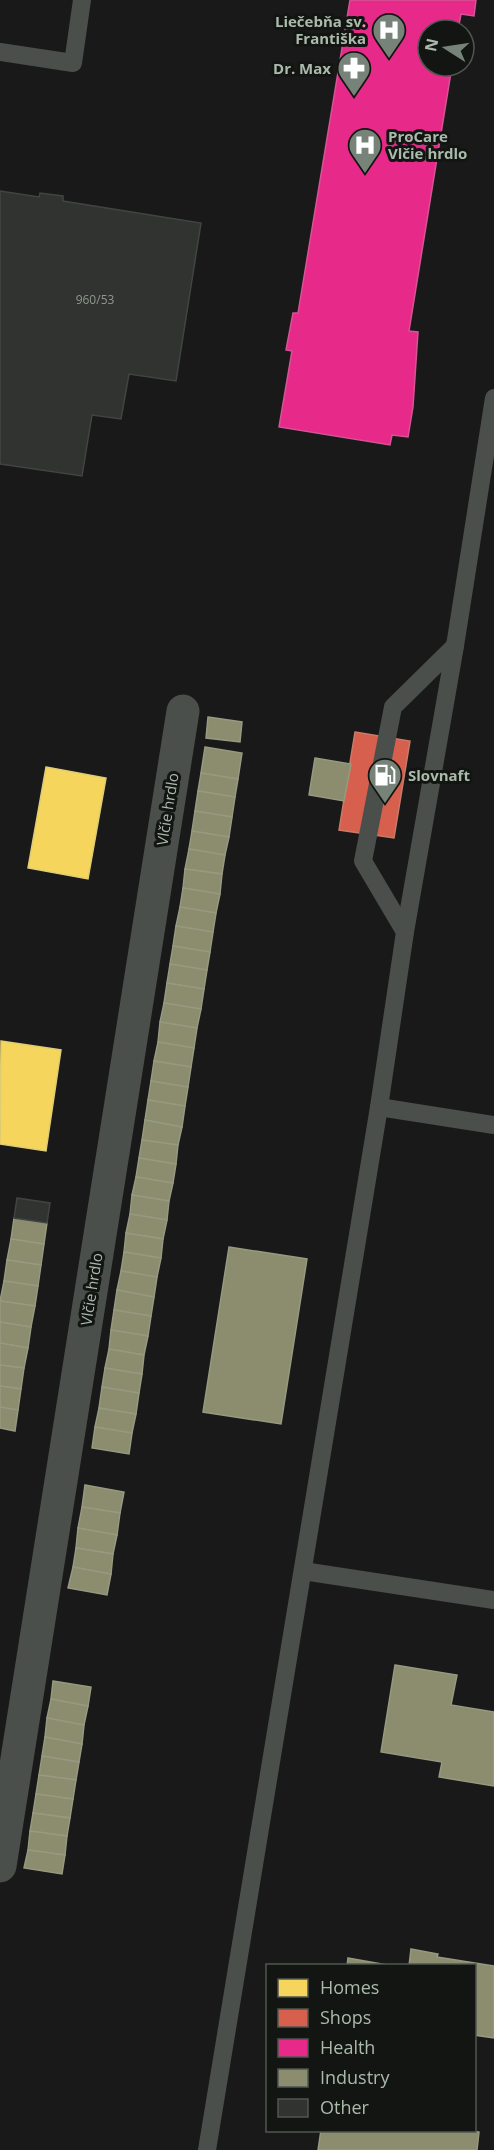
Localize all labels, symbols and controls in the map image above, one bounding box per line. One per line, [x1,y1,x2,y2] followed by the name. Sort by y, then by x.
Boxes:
[275,11,366,48] place label: Liečebňa sv. Františka
[371,12,407,59] hospital icon: Liečebňa sv. Františka
[416,18,476,78] north arrow
[419,36,443,54] text: N
[336,50,372,97] pharmacy icon: Dr. Max
[273,58,331,78] place label: Dr. Max
[388,126,467,163] place label: ProCare Vlčie hrdlo
[347,127,383,174] hospital icon: ProCare Vlčie hrdlo
[76,291,114,308] house number: 960/53
[367,757,403,804] fuel station icon: Slovnaft
[408,765,470,785] place label: Slovnaft
[151,771,183,847] street label: Vlčie hrdlo
[75,1251,107,1327] street label: Vlčie hrdlo
[266,1964,476,2132] legend
[320,1975,379,1999] text: Homes
[320,2005,371,2029] text: Shops
[320,2035,375,2059] text: Health
[320,2065,390,2089] text: Industry
[320,2095,370,2119] text: Other

